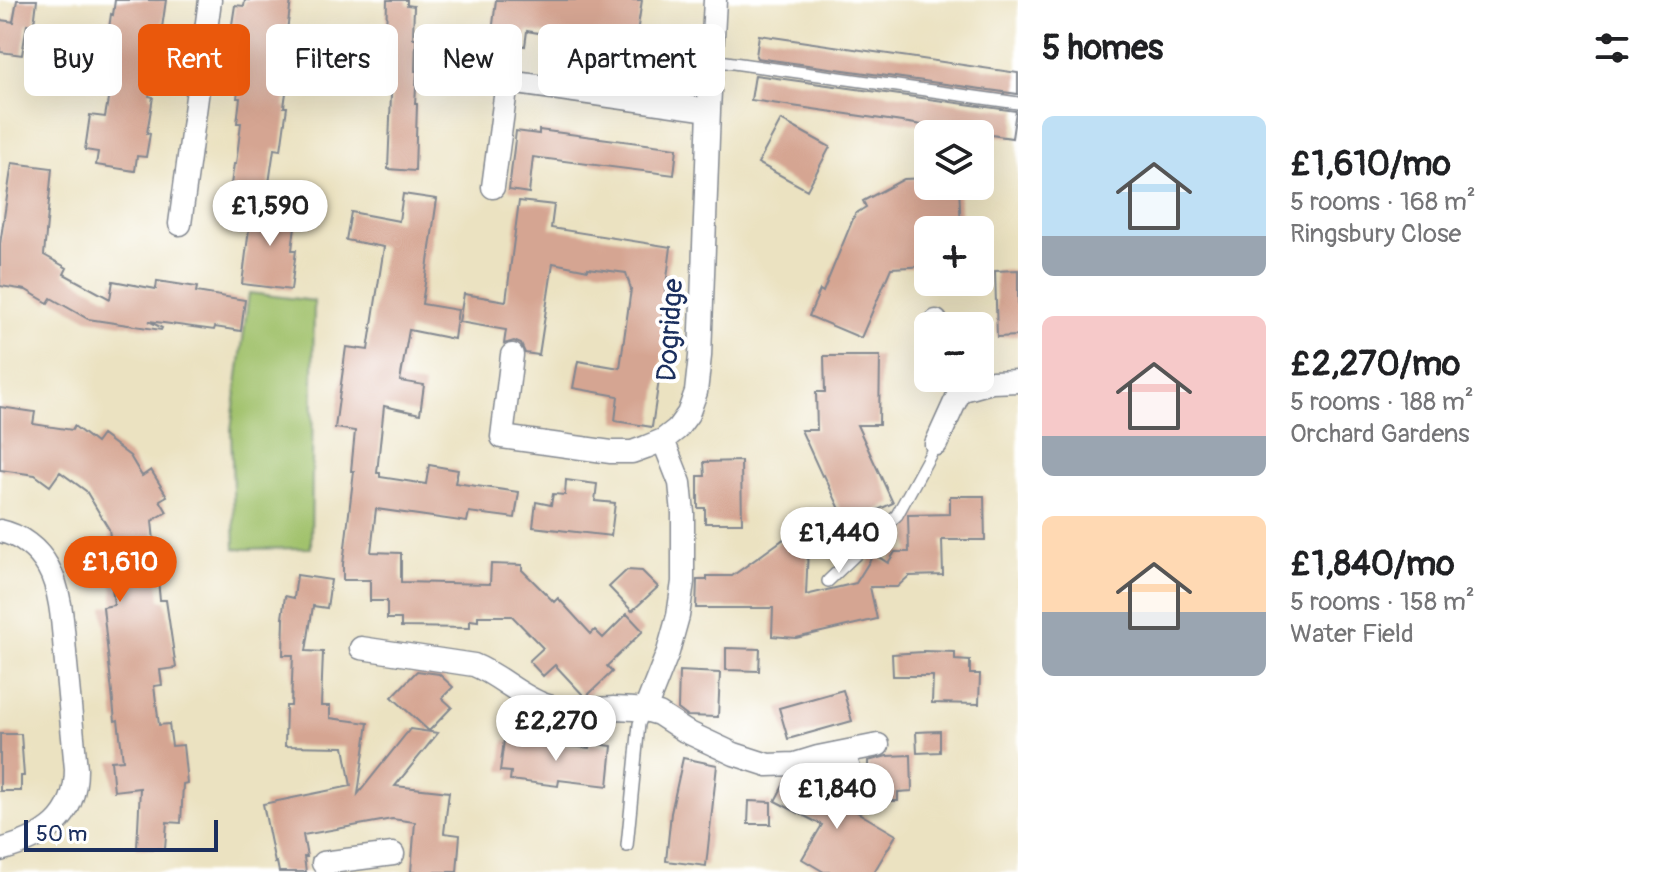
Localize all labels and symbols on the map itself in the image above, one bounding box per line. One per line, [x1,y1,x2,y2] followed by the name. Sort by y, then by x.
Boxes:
[205,180,335,248] pin: £1,590
[649,277,692,383] street label: Dogridge
[774,507,904,575] pin: £1,440
[55,536,185,604] pin: £1,610
[491,695,621,763] pin: £2,270
[772,763,902,831] pin: £1,840
[24,816,218,852] scale bar

